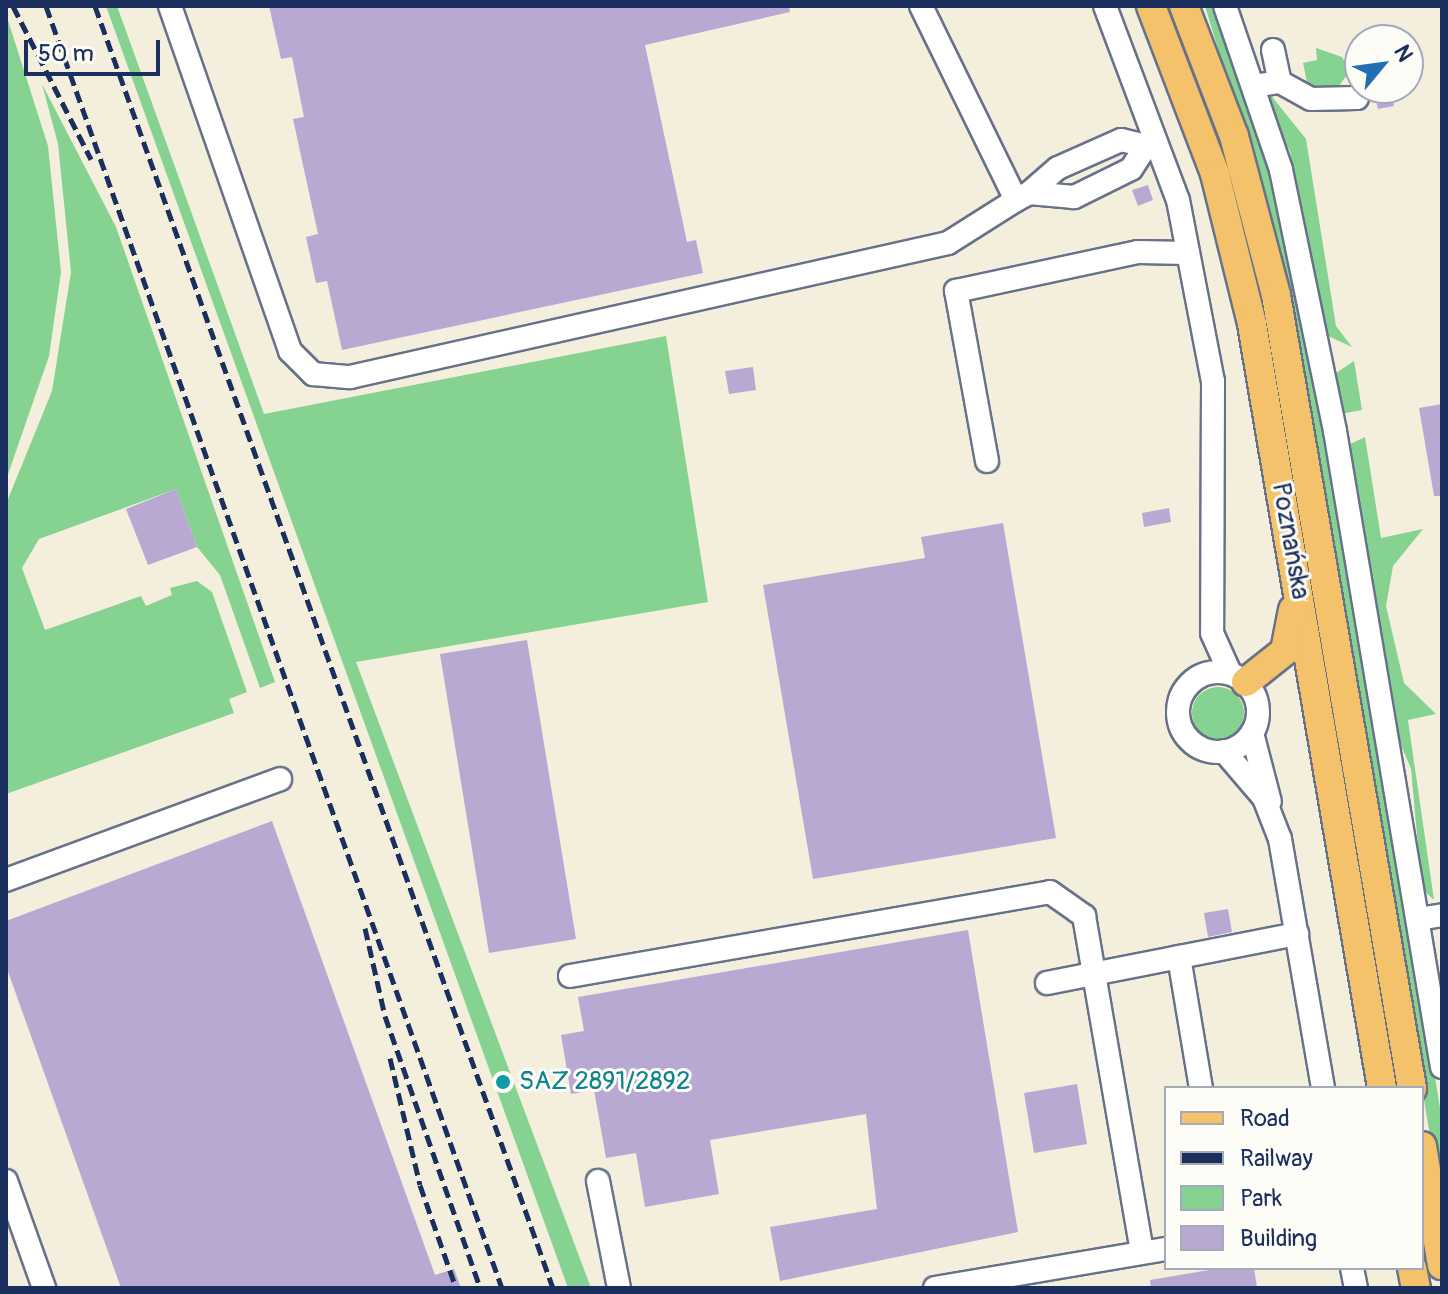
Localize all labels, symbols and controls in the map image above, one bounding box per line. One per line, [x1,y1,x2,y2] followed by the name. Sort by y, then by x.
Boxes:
[28,24,164,74] scale bar
[1344,24,1424,104] north arrow
[38,39,94,68] text: 50 m
[1387,40,1419,67] text: N
[1264,480,1316,602] street label: Poznańska
[519,1066,690,1098] place label: SAZ 2891/2892
[494,1073,512,1091] marker: SAZ 2891/2892
[1164,1086,1424,1270] legend
[1240,1104,1290,1133] text: Road
[1240,1144,1313,1173] text: Railway
[1240,1184,1282,1213] text: Park
[1240,1224,1317,1253] text: Building

